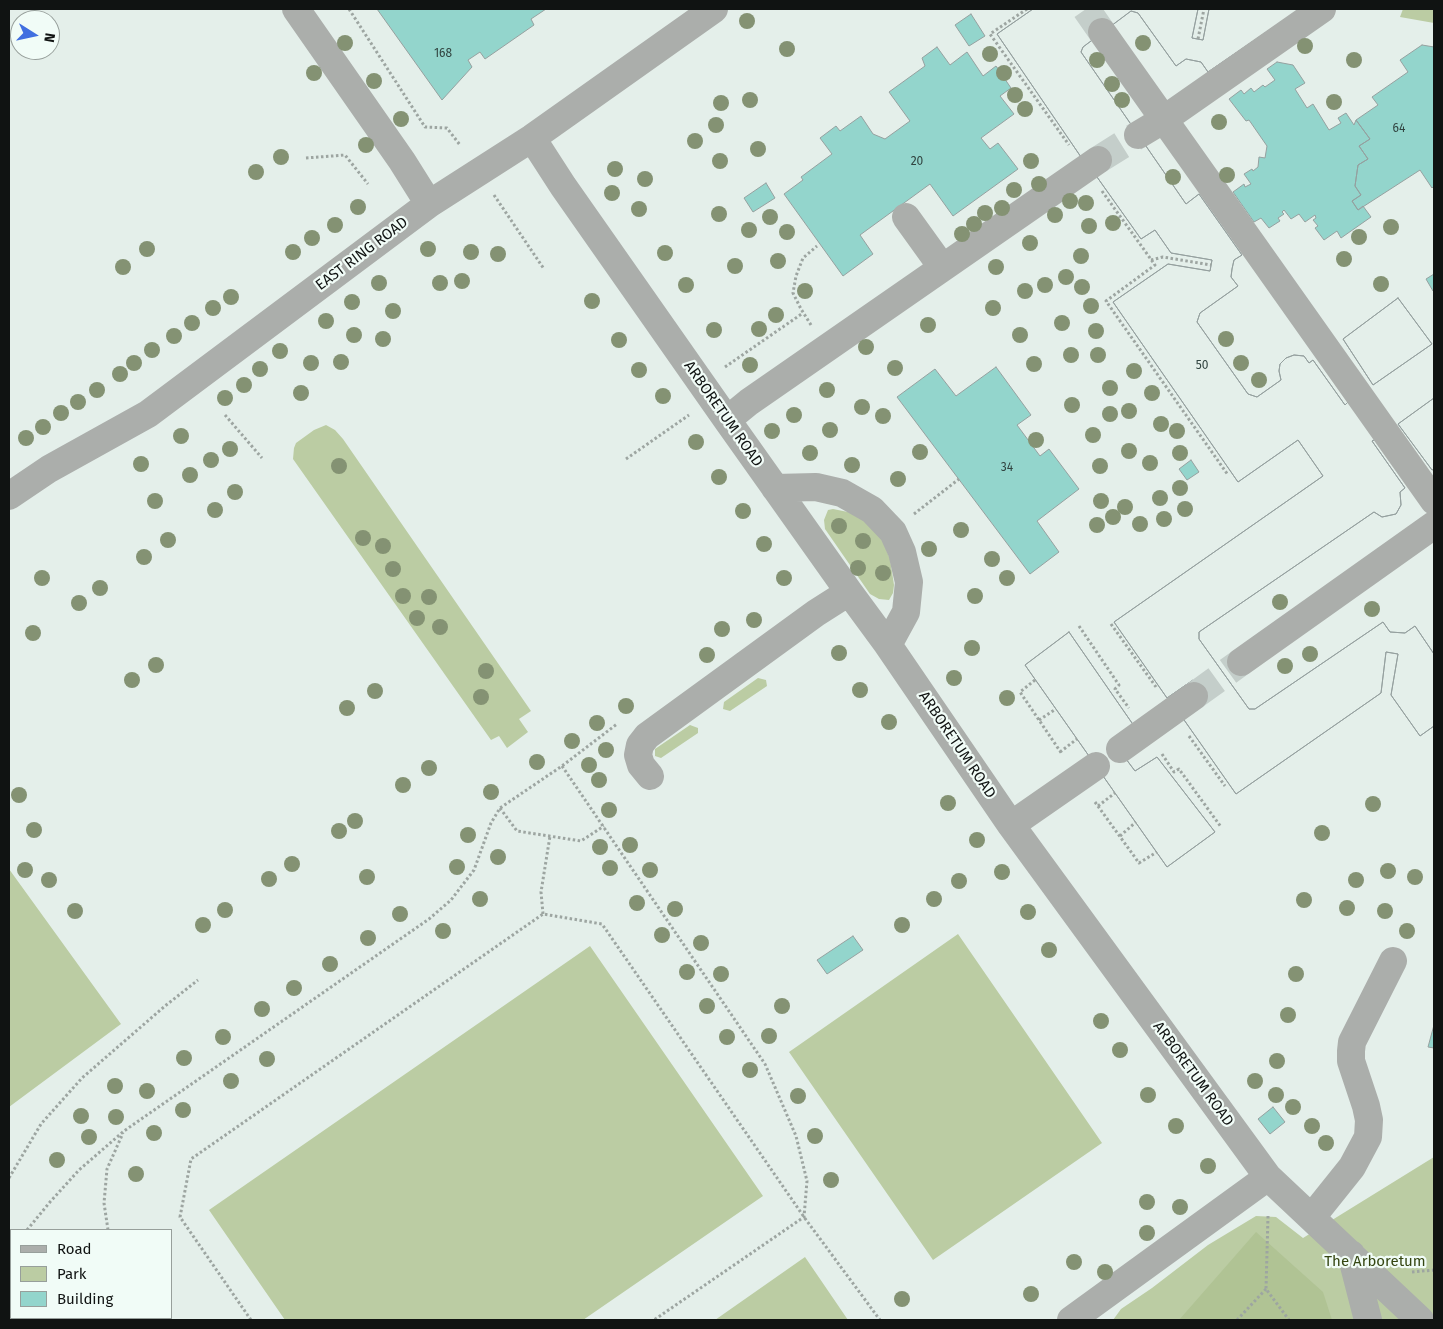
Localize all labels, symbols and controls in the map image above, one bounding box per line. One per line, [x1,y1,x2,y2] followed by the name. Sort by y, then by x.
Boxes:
[10,10,60,60] north arrow
[40,31,58,44] text: N
[434,47,452,61] house number: 168
[1393,122,1405,136] house number: 64
[911,155,923,169] house number: 20
[312,213,412,295] street label: EAST RING ROAD
[680,358,766,470] street label: ARBORETUM ROAD
[1196,359,1208,373] house number: 50
[1001,461,1013,475] house number: 34
[915,688,999,802] street label: ARBORETUM ROAD
[1149,1018,1237,1130] street label: ARBORETUM ROAD
[10,1229,172,1319] legend
[57,1240,92,1258] text: Road
[1324,1253,1426,1271] park label: The Arboretum
[57,1265,87,1283] text: Park
[57,1290,113,1308] text: Building

